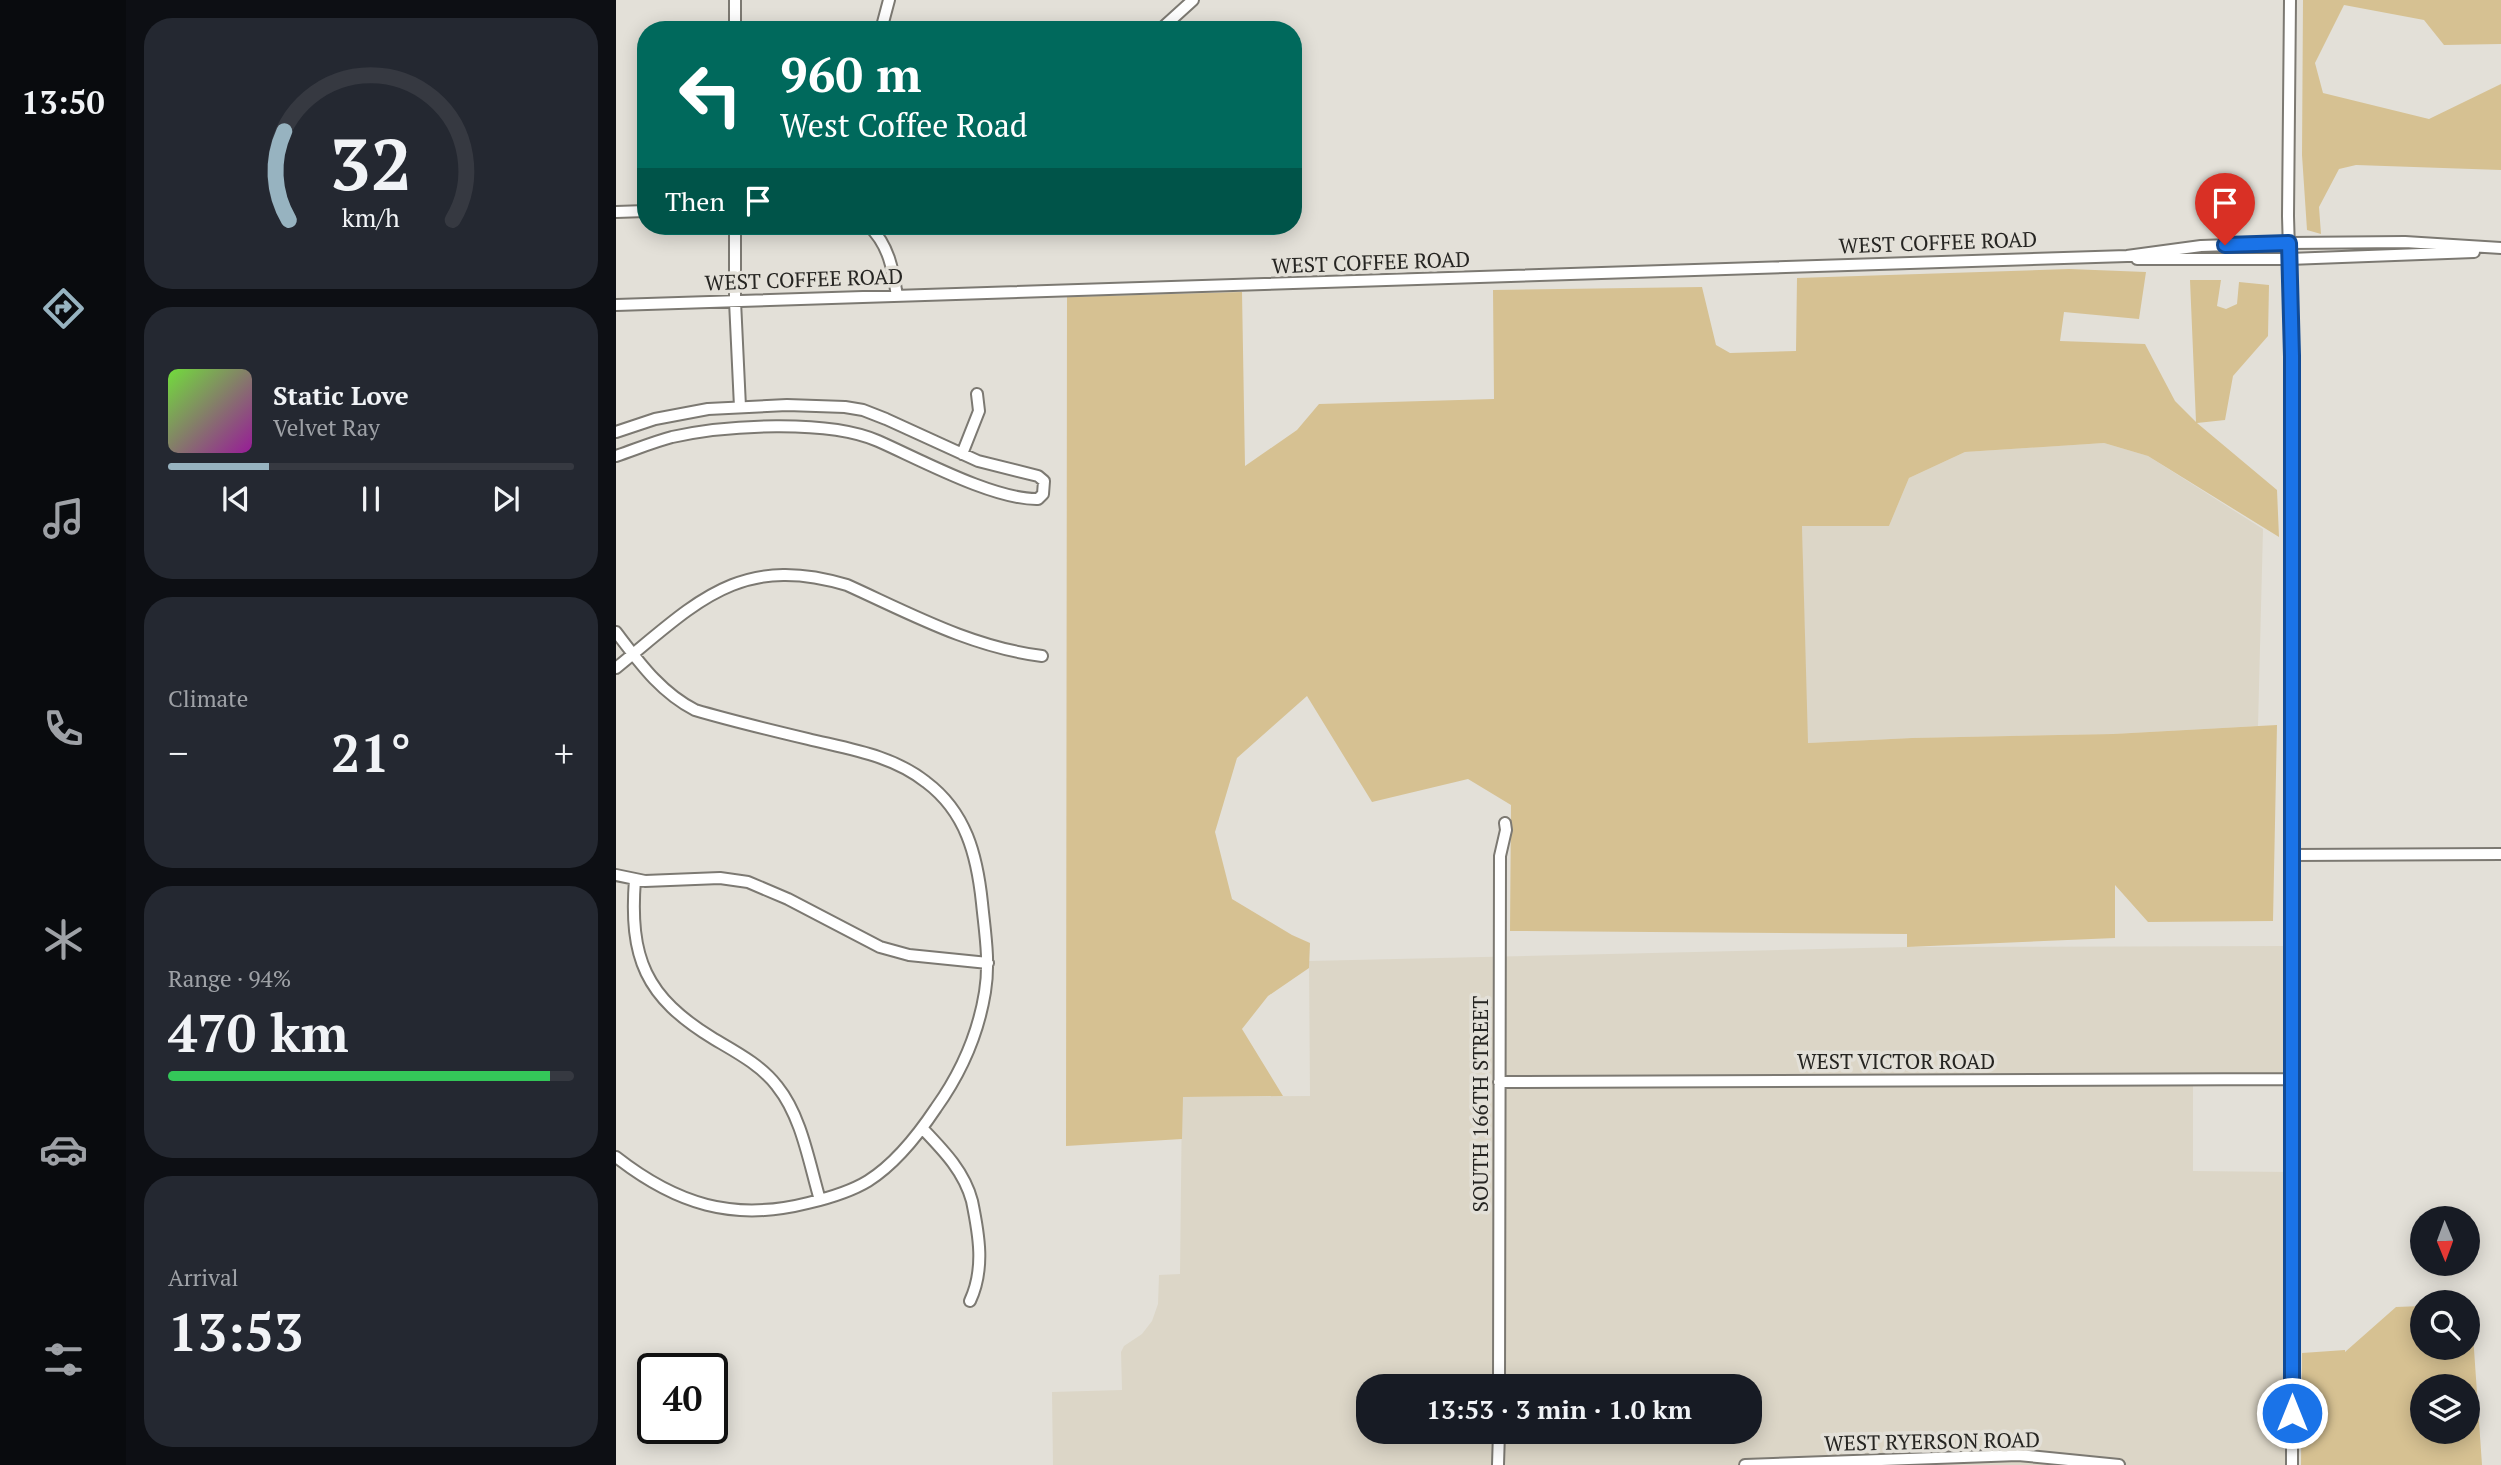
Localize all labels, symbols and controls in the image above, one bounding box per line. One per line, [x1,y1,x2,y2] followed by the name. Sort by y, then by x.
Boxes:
[780,41,922,106] text: 960 m
[665,49,756,140] icon: left
[21,81,105,123] text: 13:50
[780,104,1028,146] text: West Coffee Road
[330,114,412,211] text: 32
[2195,173,2255,245] pin
[739,182,777,220] icon: arrive
[665,184,725,218] text: Then
[2206,184,2244,222] icon: arrive
[342,201,400,234] text: km/h
[1838,225,2038,259] street label: WEST COFFEE ROAD
[1271,245,1471,279] street label: WEST COFFEE ROAD
[704,262,904,296] street label: WEST COFFEE ROAD
[39,284,88,333] icon: directions
[273,378,409,412] text: Static Love
[273,412,380,443] text: Velvet Ray
[217,480,255,518] icon: previous
[352,480,390,518] icon: pause
[487,480,525,518] icon: next
[39,494,88,543] icon: music
[168,683,248,714] text: Climate
[39,704,88,753] icon: phone
[331,718,411,787] text: 21°
[168,728,188,778] text: −
[554,728,574,778] text: +
[39,915,88,964] icon: climate
[168,963,291,994] text: Range · 94%
[1466,996,1494,1212] street label: SOUTH 166TH STREET
[168,998,349,1067] text: 470 km
[1797,1047,1995,1075] street label: WEST VICTOR ROAD
[39,1125,88,1174] icon: car
[2410,1206,2480,1276] north arrow
[2410,1206,2480,1444] map controls
[168,1262,239,1293] text: Arrival
[2410,1290,2480,1360] button: search
[168,1297,303,1366] text: 13:53
[39,1335,88,1384] icon: filters
[637,1353,728,1444] speed limit sign: 40
[2410,1374,2480,1444] button: layers
[2255,1376,2329,1450] position arrow
[1426,1392,1692,1426] text: 13:53 · 3 min · 1.0 km
[1824,1425,2040,1457] street label: WEST RYERSON ROAD

